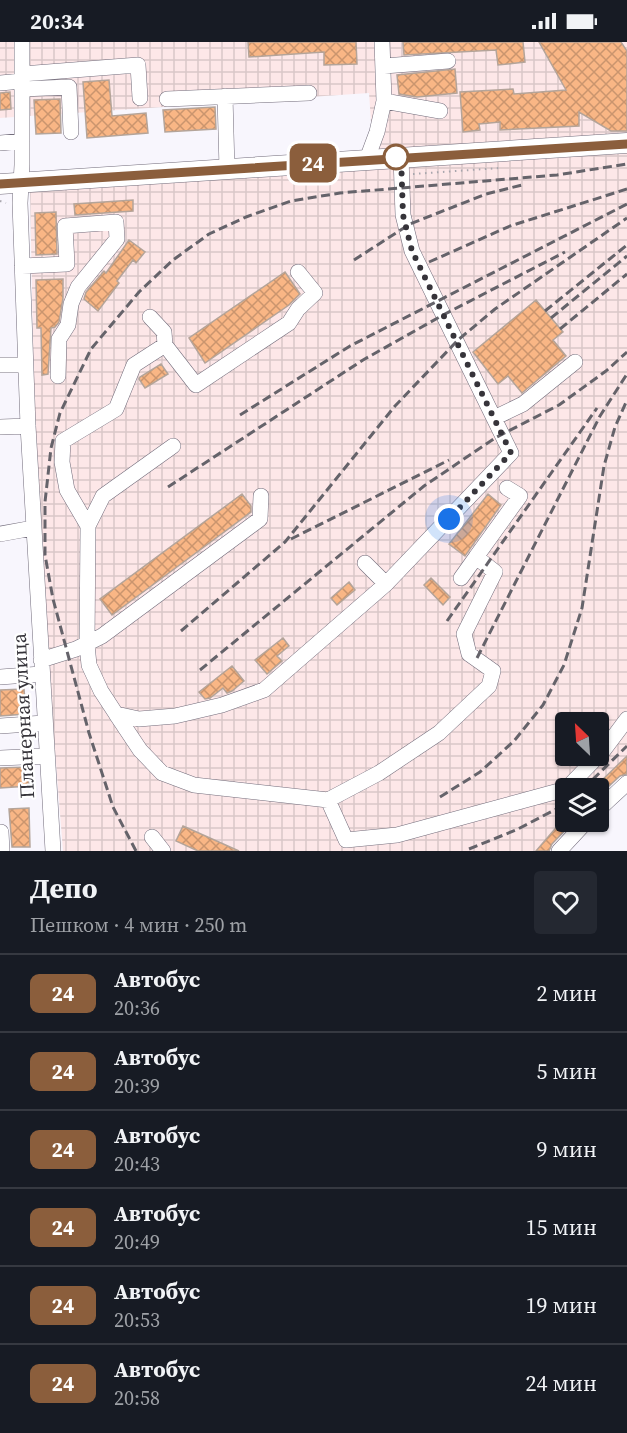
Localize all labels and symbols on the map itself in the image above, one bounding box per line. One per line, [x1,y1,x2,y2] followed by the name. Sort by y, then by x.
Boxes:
[286,144,340,182] line badge: 24
[383,144,409,170] unlabelled marker
[434,504,464,534] your location
[5,632,41,799] street label: Планерная улица
[555,712,609,766] north arrow

